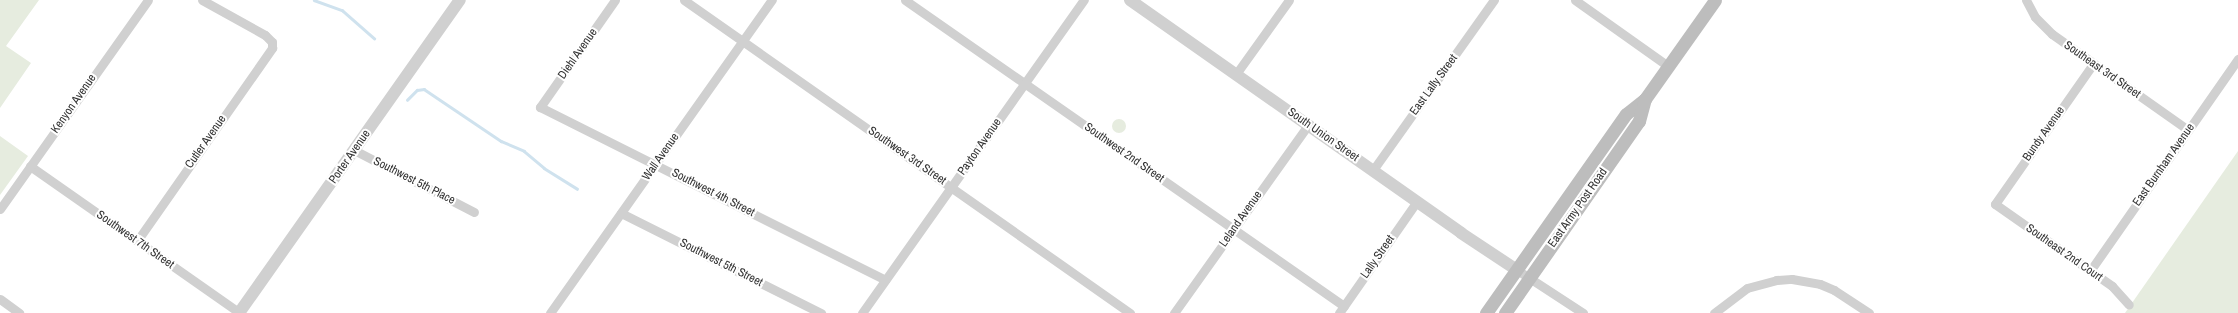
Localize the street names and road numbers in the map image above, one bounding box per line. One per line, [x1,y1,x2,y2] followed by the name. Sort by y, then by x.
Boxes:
[555,26,601,82] street label: Diehl Avenue
[2061,38,2143,102] street label: Southeast 3rd Street
[1407,52,1461,118] street label: East Lally Street
[48,71,100,137] street label: Kenyon Avenue
[2020,104,2068,164] street label: Bundy Avenue
[1285,105,1361,165] street label: South Union Street
[182,112,230,172] street label: Cutler Avenue
[955,116,1005,178] street label: Payton Avenue
[1081,120,1167,186] street label: Southwest 2nd Street
[2130,121,2198,209] street label: East Burnham Avenue
[865,124,949,188] street label: Southwest 3rd Street
[326,127,374,187] street label: Porter Avenue
[639,130,683,184] street label: Wall Avenue
[371,154,457,208] street label: Southwest 5th Place
[1545,165,1611,251] street label: East Army Post Road
[669,166,757,220] street label: Southwest 4th Street
[1216,188,1266,250] street label: Leland Avenue
[93,208,177,272] street label: Southwest 7th Street
[2023,221,2105,285] street label: Southeast 2nd Court
[1358,233,1398,281] street label: Lally Street
[677,236,765,290] street label: Southwest 5th Street

